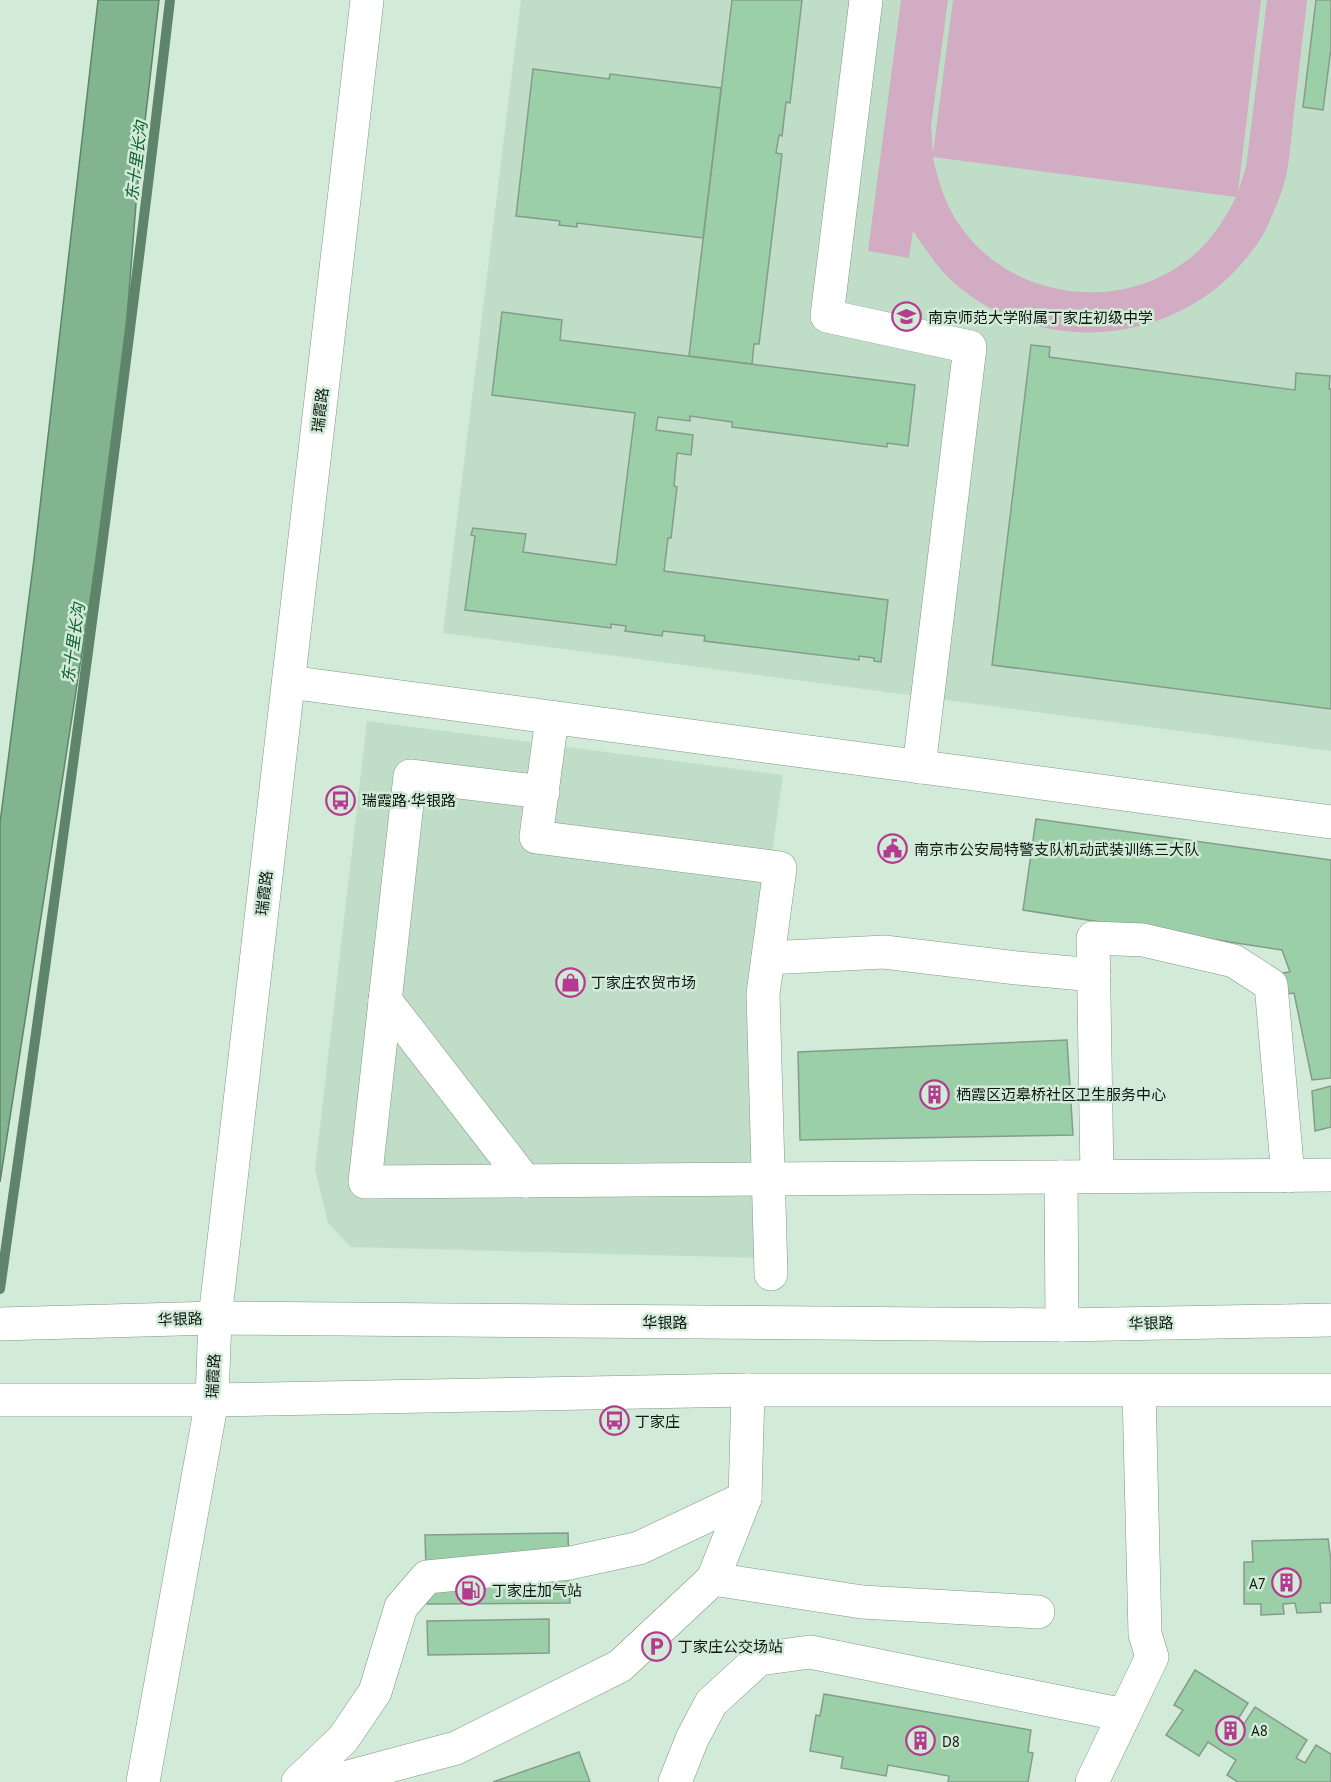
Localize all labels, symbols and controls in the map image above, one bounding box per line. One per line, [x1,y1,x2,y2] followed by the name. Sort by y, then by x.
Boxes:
[121,118,151,202] water label: 东十里长沟
[891,301,923,333] school or university icon: 南京师范大学附属丁家庄初级中学
[928,308,1153,327] place label: 南京师范大学附属丁家庄初级中学
[308,387,332,433] street label: 瑞霞路
[58,600,89,684] water label: 东十里长沟
[325,784,357,816] bus stop icon: 瑞霞路·华银路
[362,791,456,810] place label: 瑞霞路·华银路
[877,833,909,865] public building icon: 南京市公安局特警支队机动武装训练三大队
[914,840,1199,859] place label: 南京市公安局特警支队机动武装训练三大队
[252,870,276,916] street label: 瑞霞路
[554,966,586,998] shop icon: 丁家庄农贸市场
[591,973,696,992] place label: 丁家庄农贸市场
[919,1078,951,1110] building icon: 栖霞区迈皋桥社区卫生服务中心
[956,1085,1166,1104] place label: 栖霞区迈皋桥社区卫生服务中心
[157,1309,203,1329] street label: 华银路
[642,1313,688,1332] street label: 华银路
[1128,1313,1174,1333] street label: 华银路
[202,1353,224,1399] street label: 瑞霞路
[598,1405,630,1437] bus stop icon: 丁家庄
[635,1412,680,1431] place label: 丁家庄
[1271,1567,1303,1599] building icon: A7
[455,1574,487,1606] fuel station icon: 丁家庄加气站
[1249,1574,1266,1593] place label: A7
[492,1581,582,1600] place label: 丁家庄加气站
[641,1630,673,1662] parking icon: 丁家庄公交场站
[678,1637,783,1656] place label: 丁家庄公交场站
[1214,1714,1246,1746] building icon: A8
[1251,1721,1268,1740] place label: A8
[905,1725,937,1757] building icon: D8
[942,1732,960,1751] place label: D8

